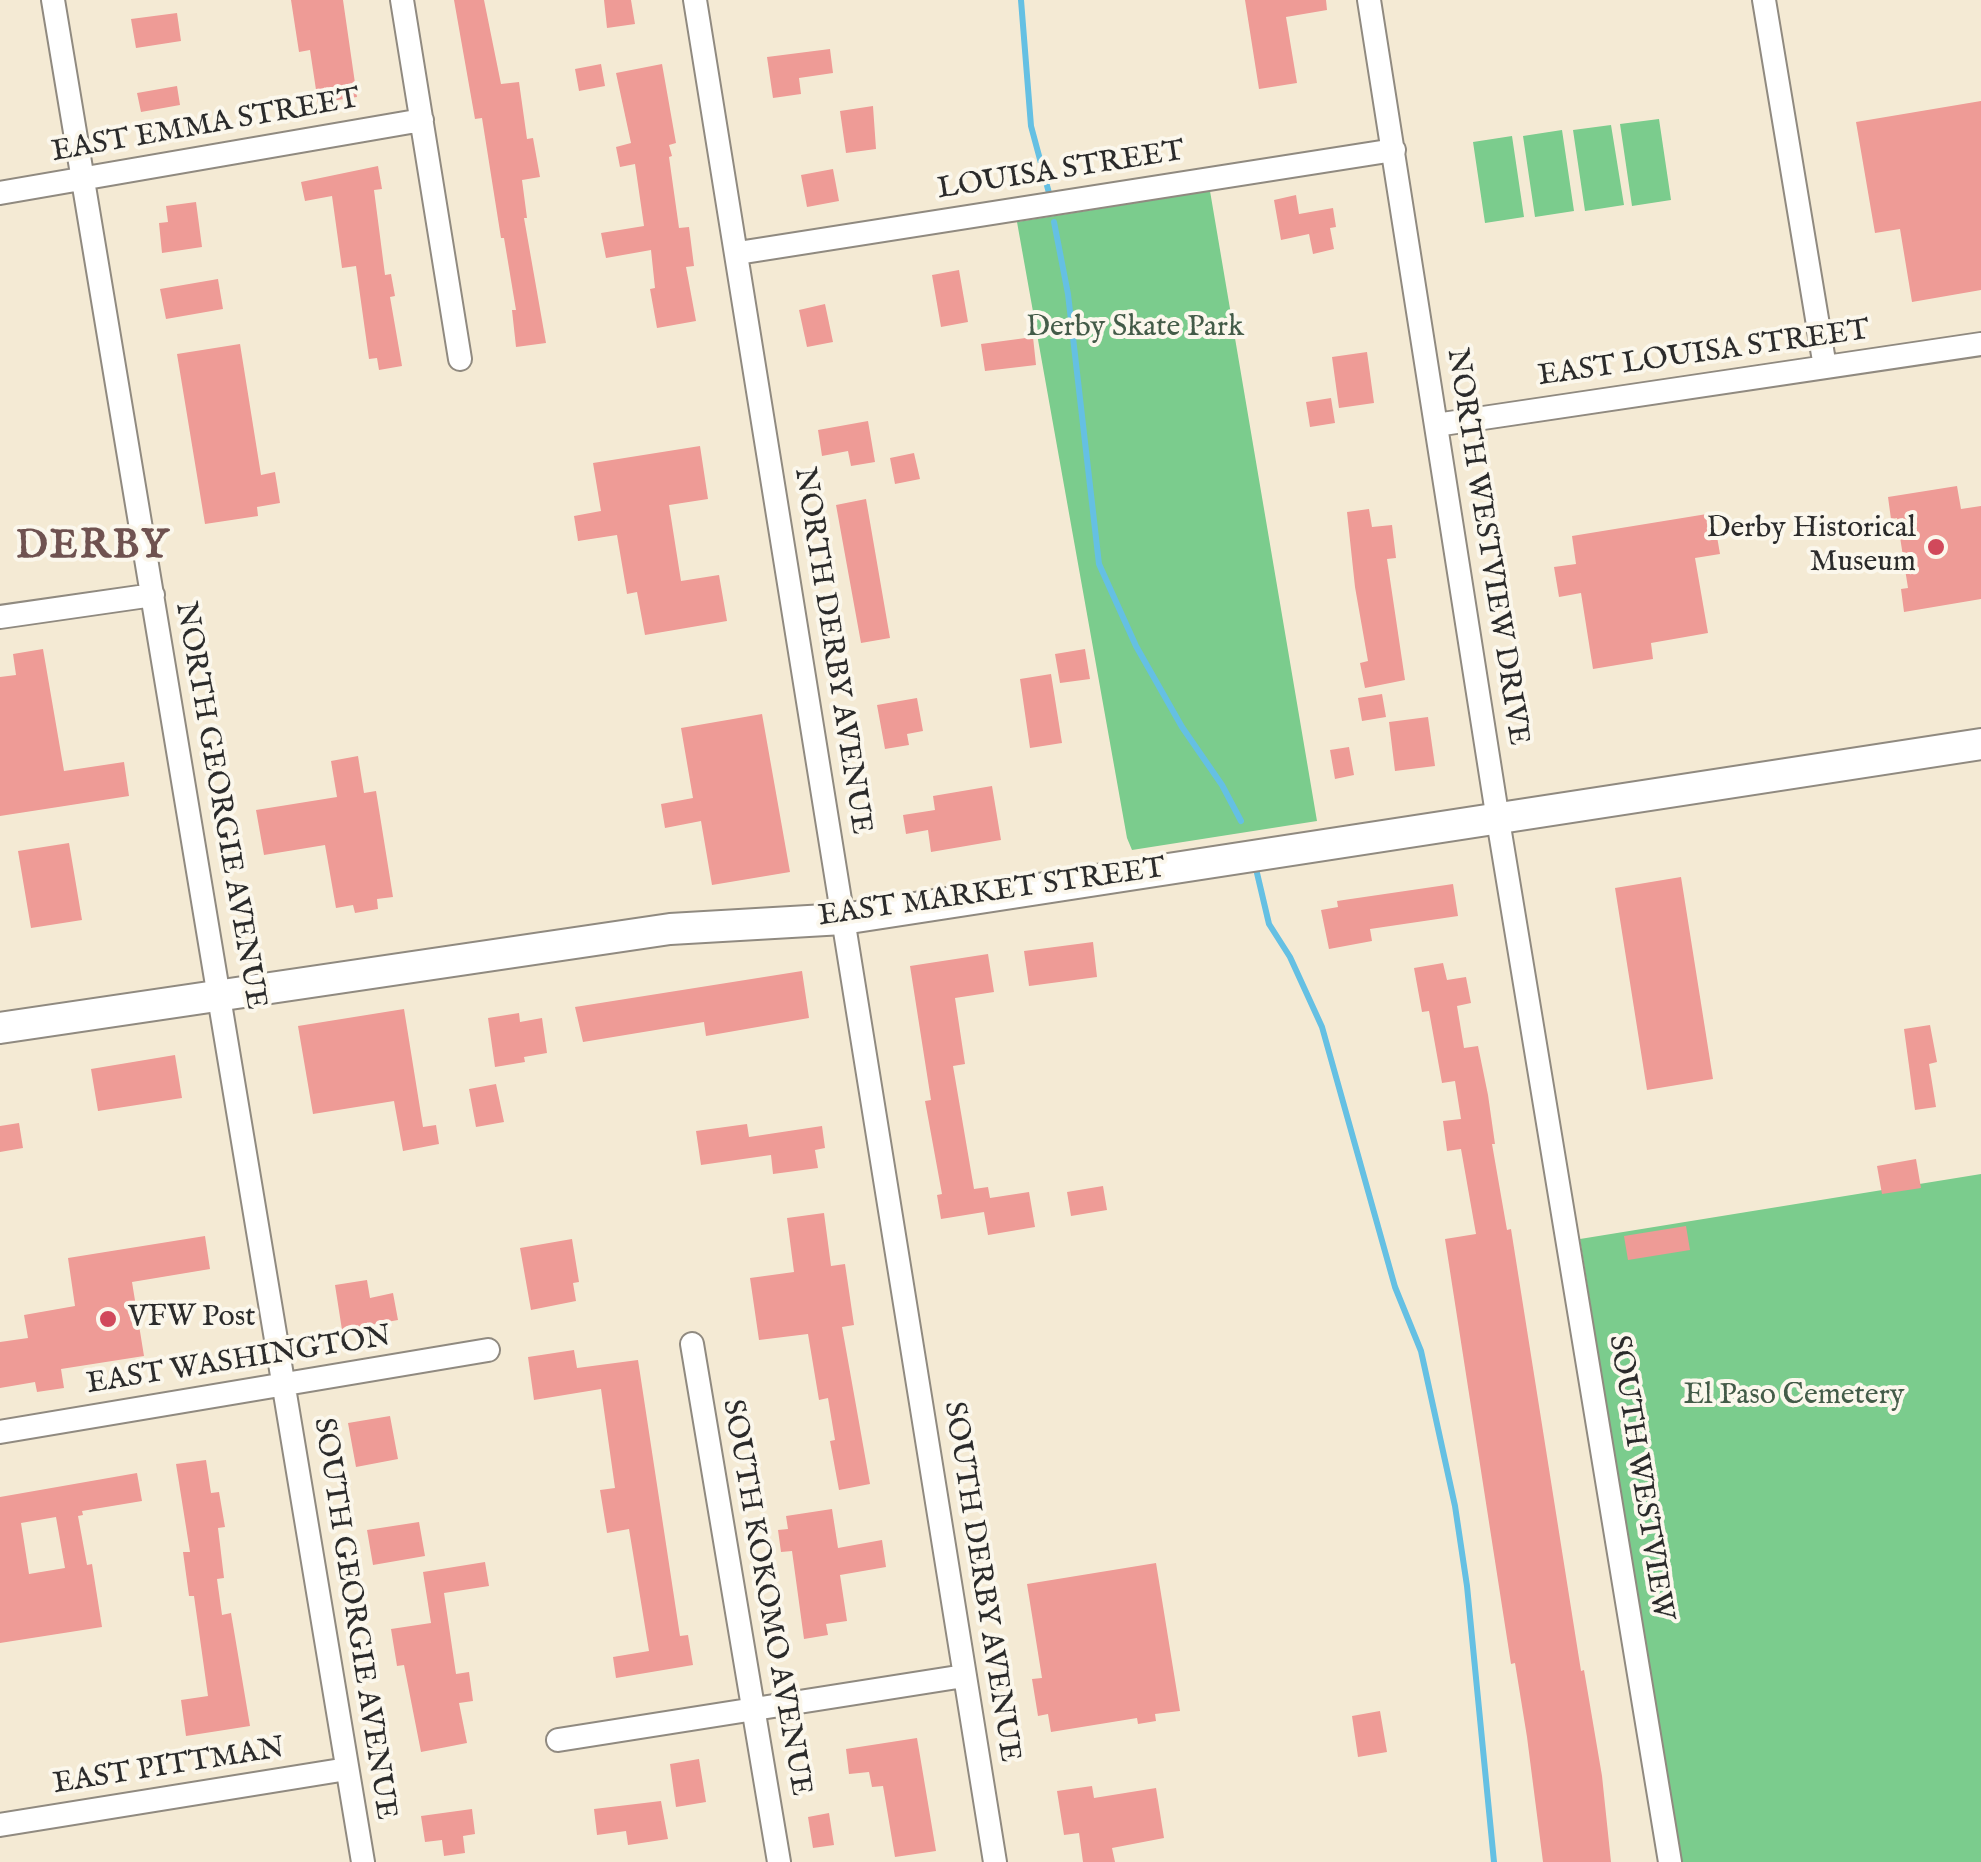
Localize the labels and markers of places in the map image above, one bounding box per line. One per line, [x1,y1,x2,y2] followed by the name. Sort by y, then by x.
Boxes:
[1706,512,1916,582] place label: Derby Historical Museum
[1925,536,1947,558] marker: Derby Historical Museum
[128,1301,256,1337] place label: VFW Post
[97,1308,119,1330] marker: VFW Post

